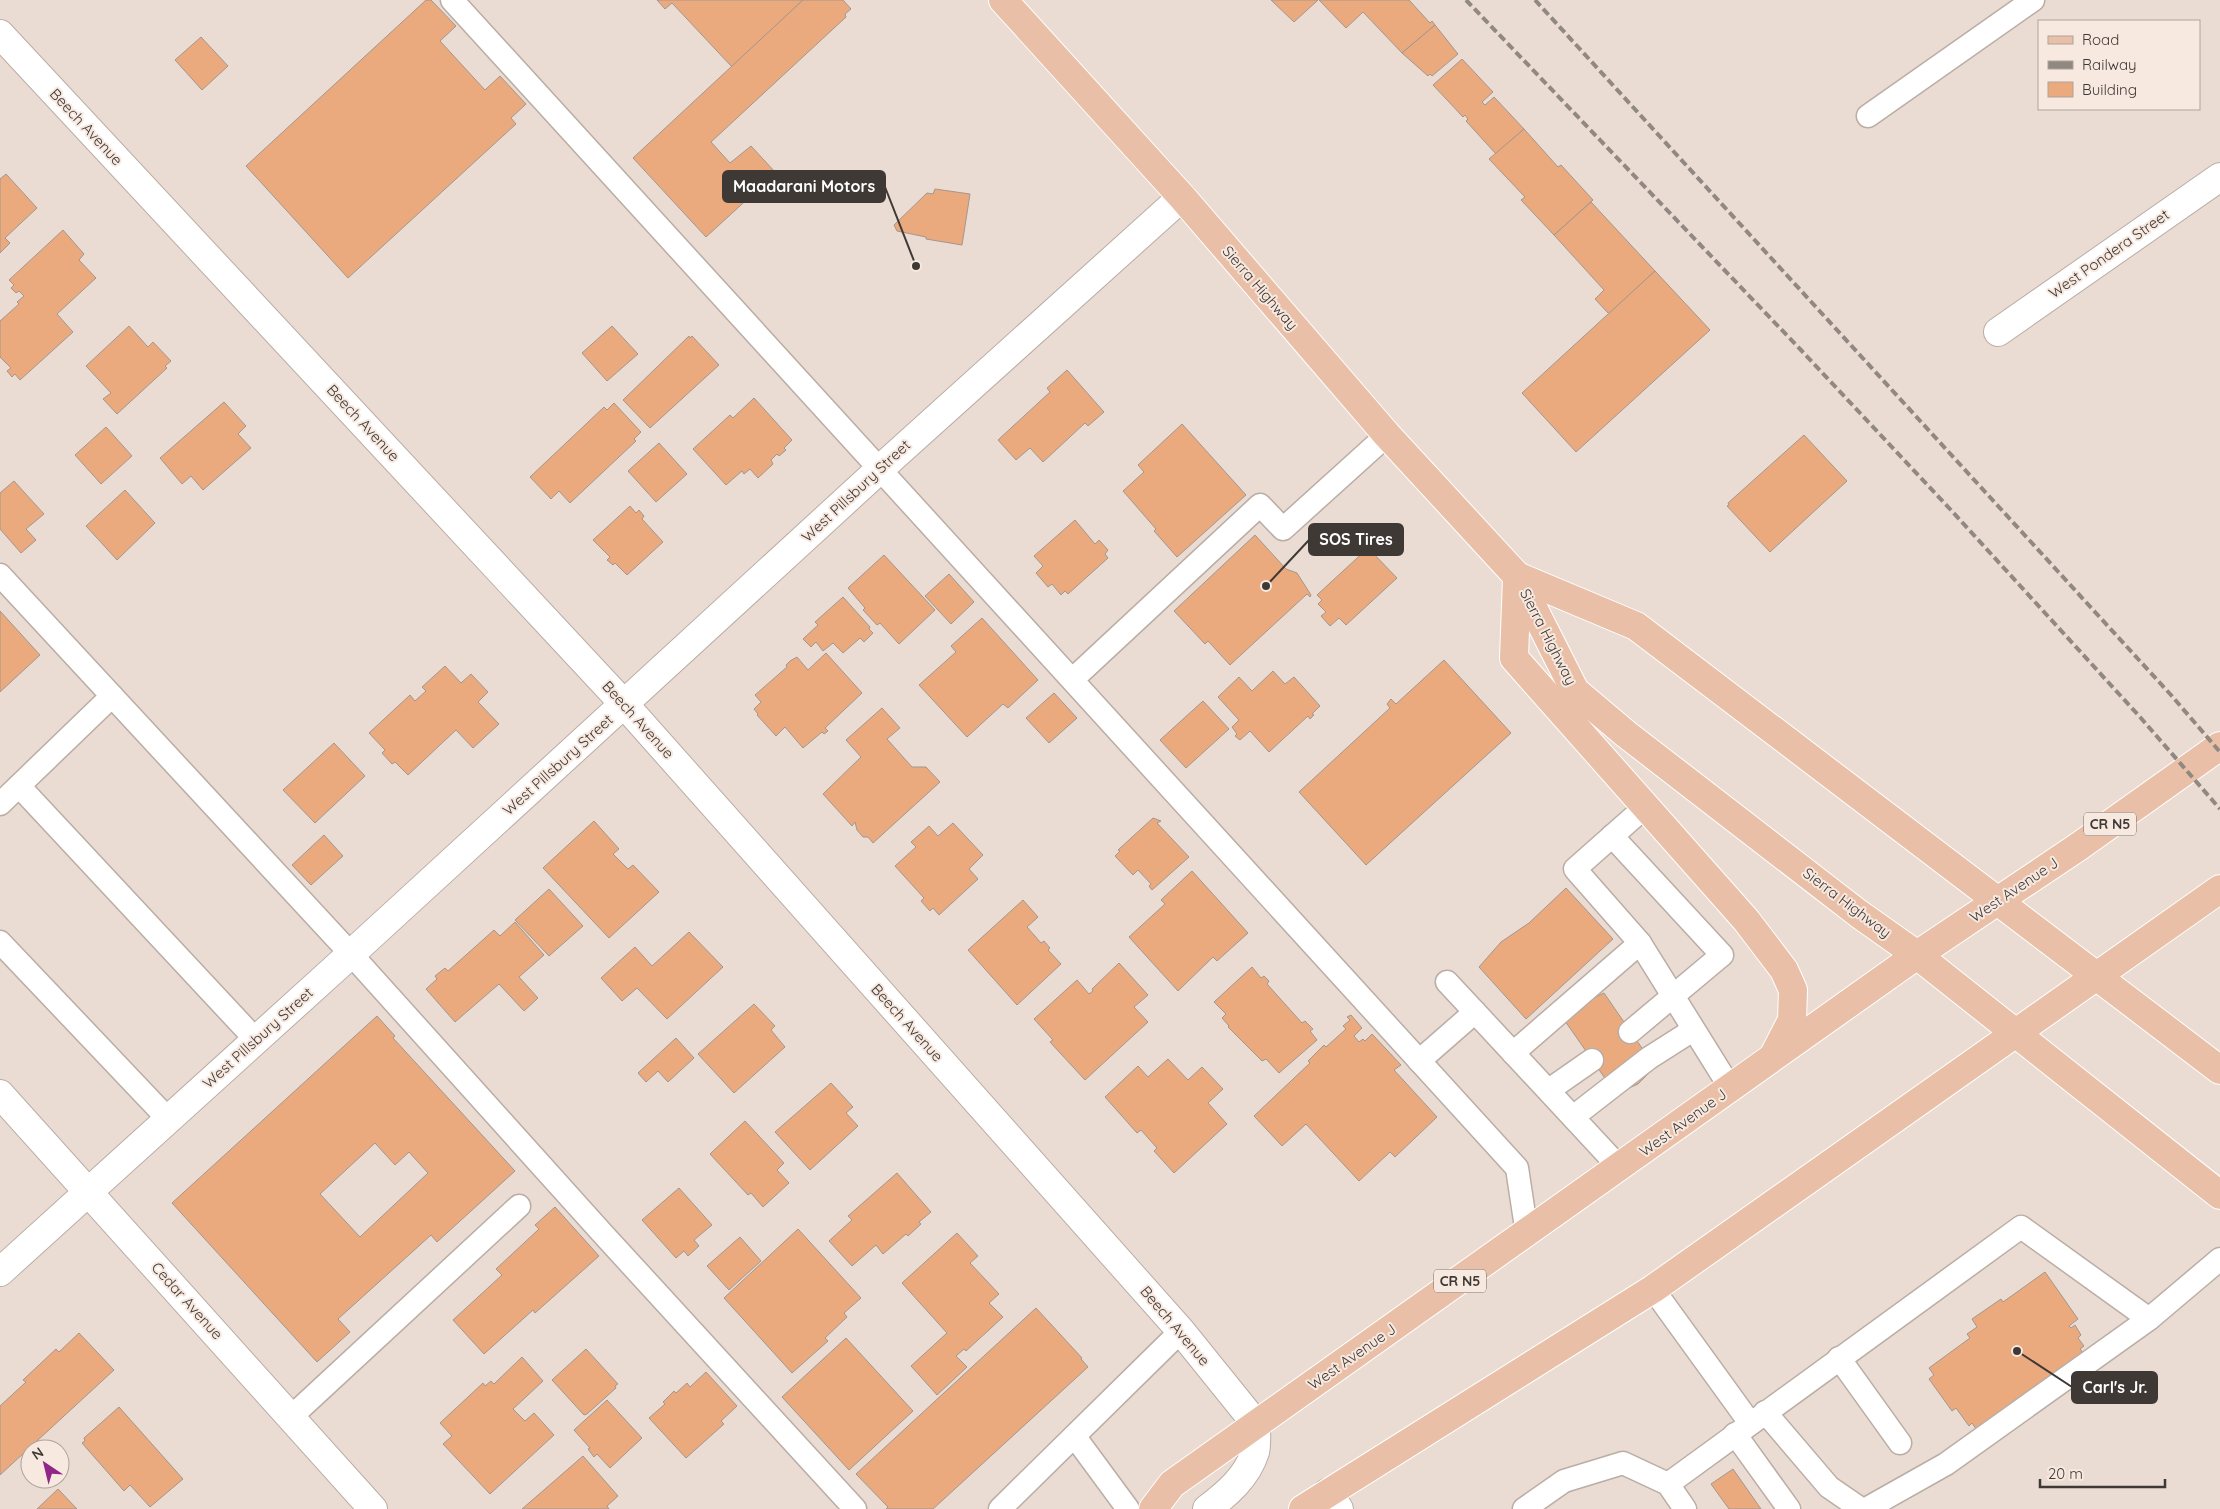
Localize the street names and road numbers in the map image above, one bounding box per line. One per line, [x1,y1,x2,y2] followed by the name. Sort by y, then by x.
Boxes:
[46,84,127,169] street label: Beech Avenue
[2045,205,2173,302] street label: West Pondera Street
[1219,242,1302,334] street label: Sierra Highway
[323,380,404,465] street label: Beech Avenue
[797,435,914,546] street label: West Pillsbury Street
[1516,585,1581,688] street label: Sierra Highway
[598,677,678,763] street label: Beech Avenue
[499,710,617,819] street label: West Pillsbury Street
[2084,812,2136,836] road number: CR N5
[1966,853,2062,926] street label: West Avenue J
[1799,863,1895,942] street label: Sierra Highway
[867,980,947,1066] street label: Beech Avenue
[199,983,317,1092] street label: West Pillsbury Street
[1635,1085,1730,1161] street label: West Avenue J
[148,1258,227,1343] street label: Cedar Avenue
[1434,1270,1486,1292] road number: CR N5
[1136,1282,1214,1369] street label: Beech Avenue
[1304,1319,1399,1394] street label: West Avenue J

